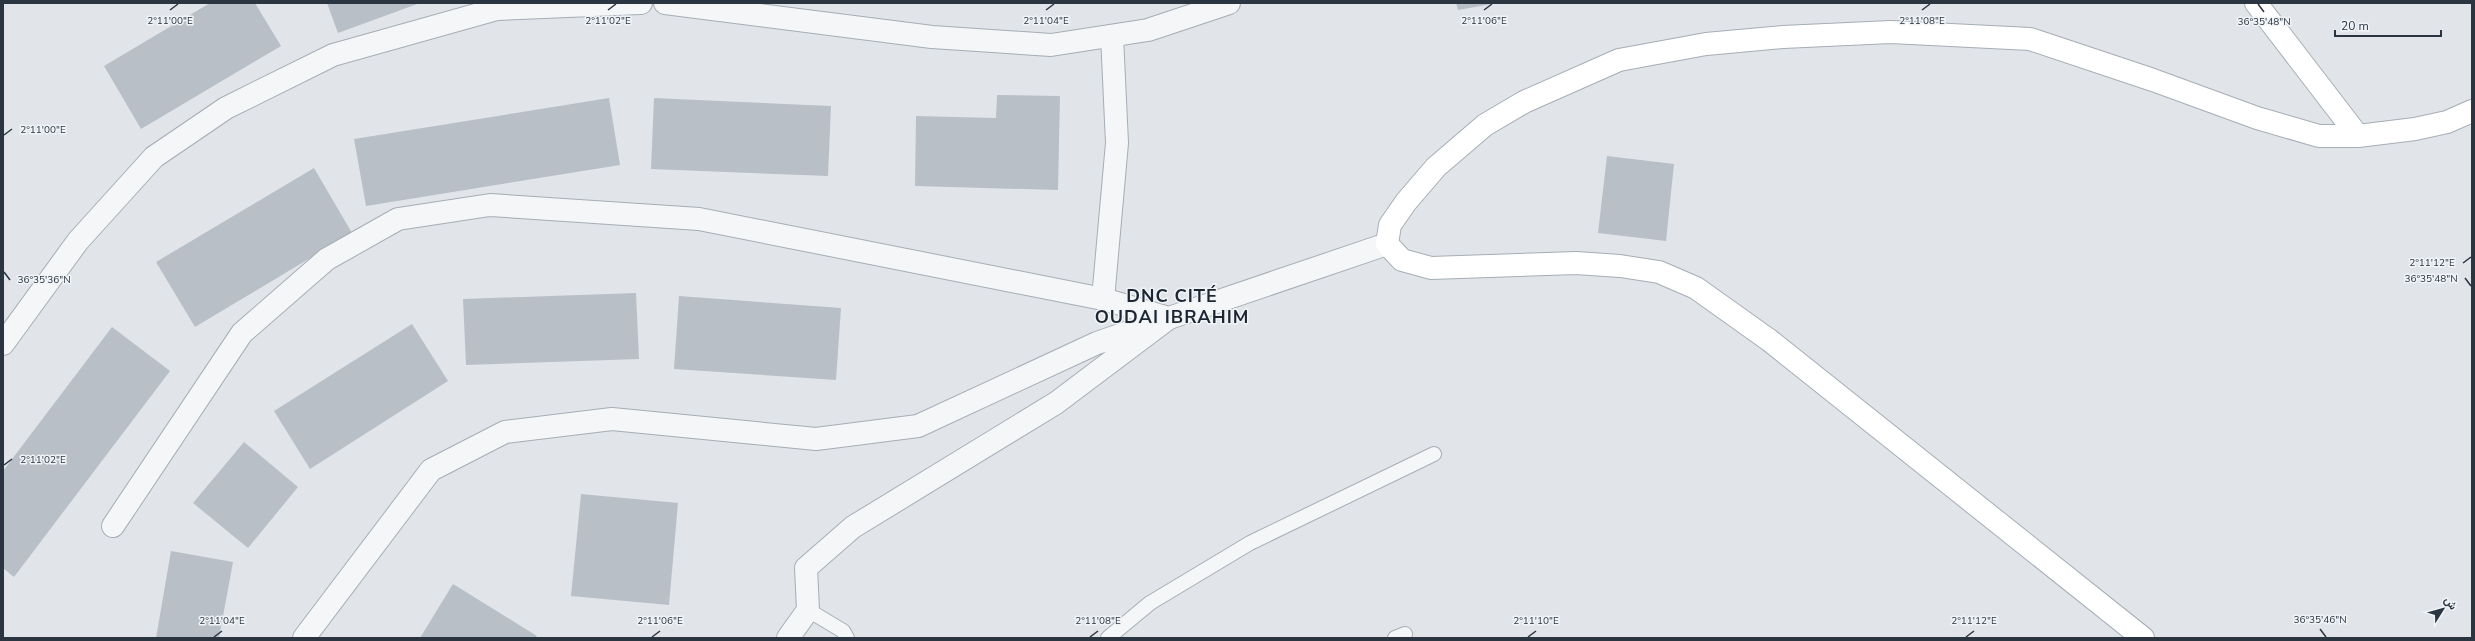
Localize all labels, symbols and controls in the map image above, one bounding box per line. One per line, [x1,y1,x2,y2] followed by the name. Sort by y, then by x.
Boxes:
[2335,12,2441,38] scale bar
[147,14,193,28] text: 2°11'00"E
[585,14,631,28] text: 2°11'02"E
[1023,14,1069,28] text: 2°11'04"E
[1461,14,1507,28] text: 2°11'06"E
[1899,14,1945,28] text: 2°11'08"E
[2237,15,2291,29] text: 36°35'48"N
[2341,18,2369,34] text: 20 m
[20,123,66,137] text: 2°11'00"E
[2409,256,2455,270] text: 2°11'12"E
[2404,272,2458,286] text: 36°35'48"N
[17,273,71,287] text: 36°35'36"N
[1095,284,1249,329] district label: DNC CITÉ OUDAI IBRAHIM
[20,453,66,467] text: 2°11'02"E
[2423,589,2463,629] north arrow
[2441,593,2461,613] text: ش
[2293,613,2347,627] text: 36°35'46"N
[199,614,245,628] text: 2°11'04"E
[637,614,683,628] text: 2°11'06"E
[1075,614,1121,628] text: 2°11'08"E
[1513,614,1559,628] text: 2°11'10"E
[1951,614,1997,628] text: 2°11'12"E

